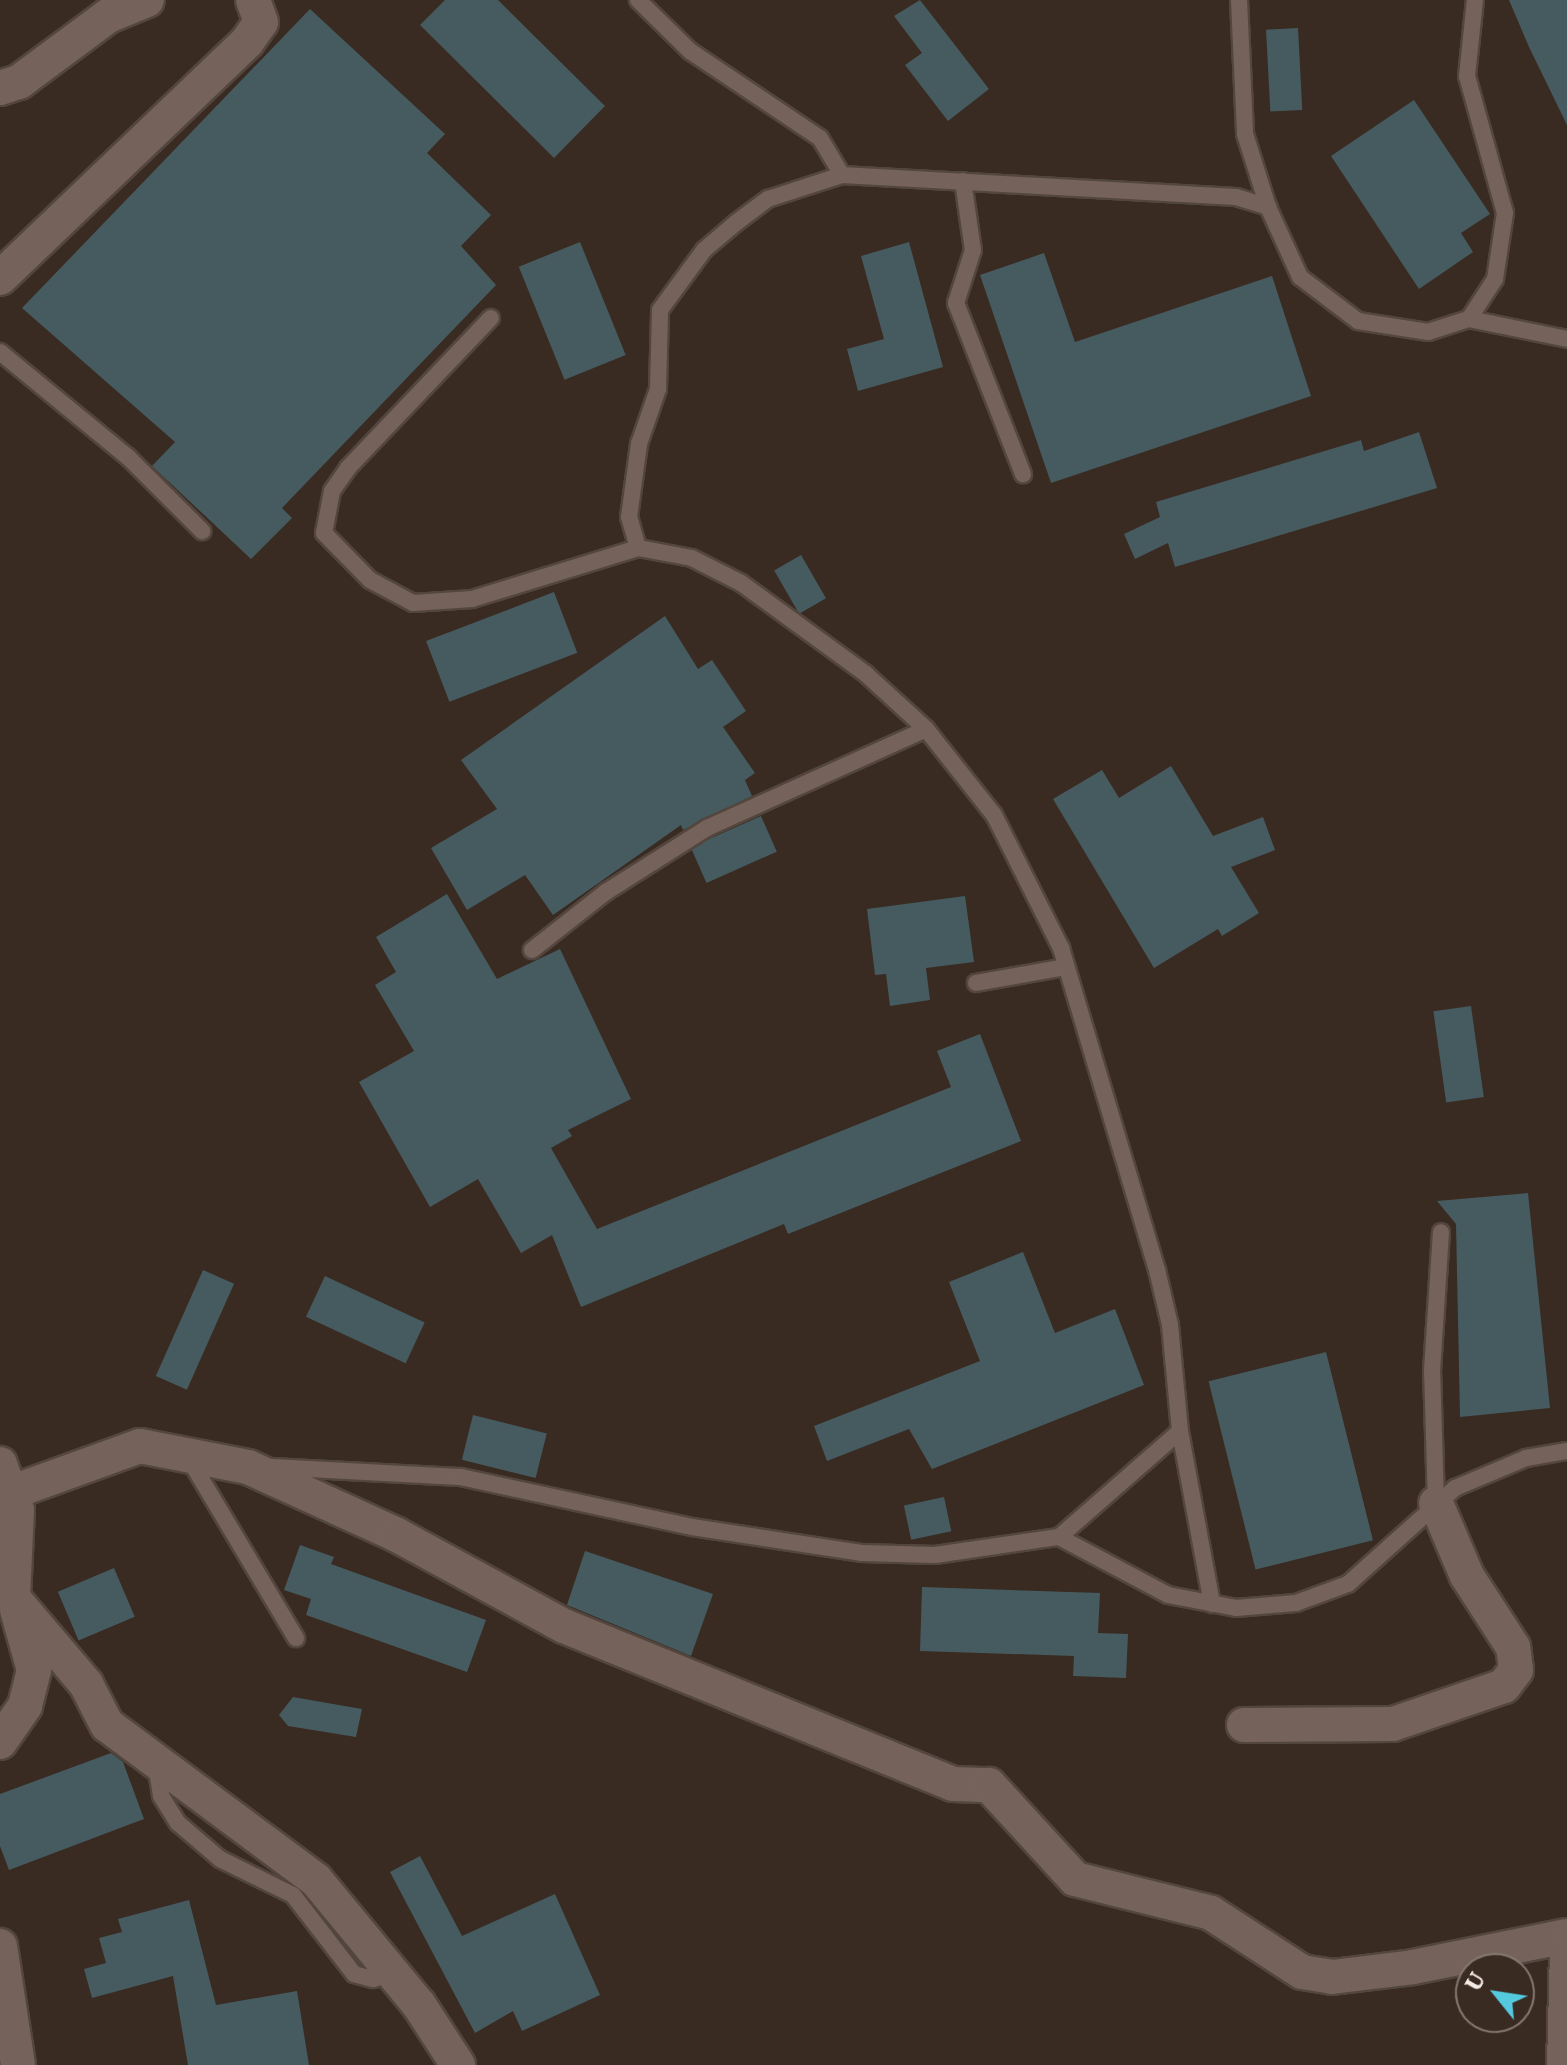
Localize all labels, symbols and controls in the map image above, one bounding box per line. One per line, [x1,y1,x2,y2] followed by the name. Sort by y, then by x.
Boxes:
[1455,1953,1535,2033] north arrow
[1460,1968,1491,1995] text: U

